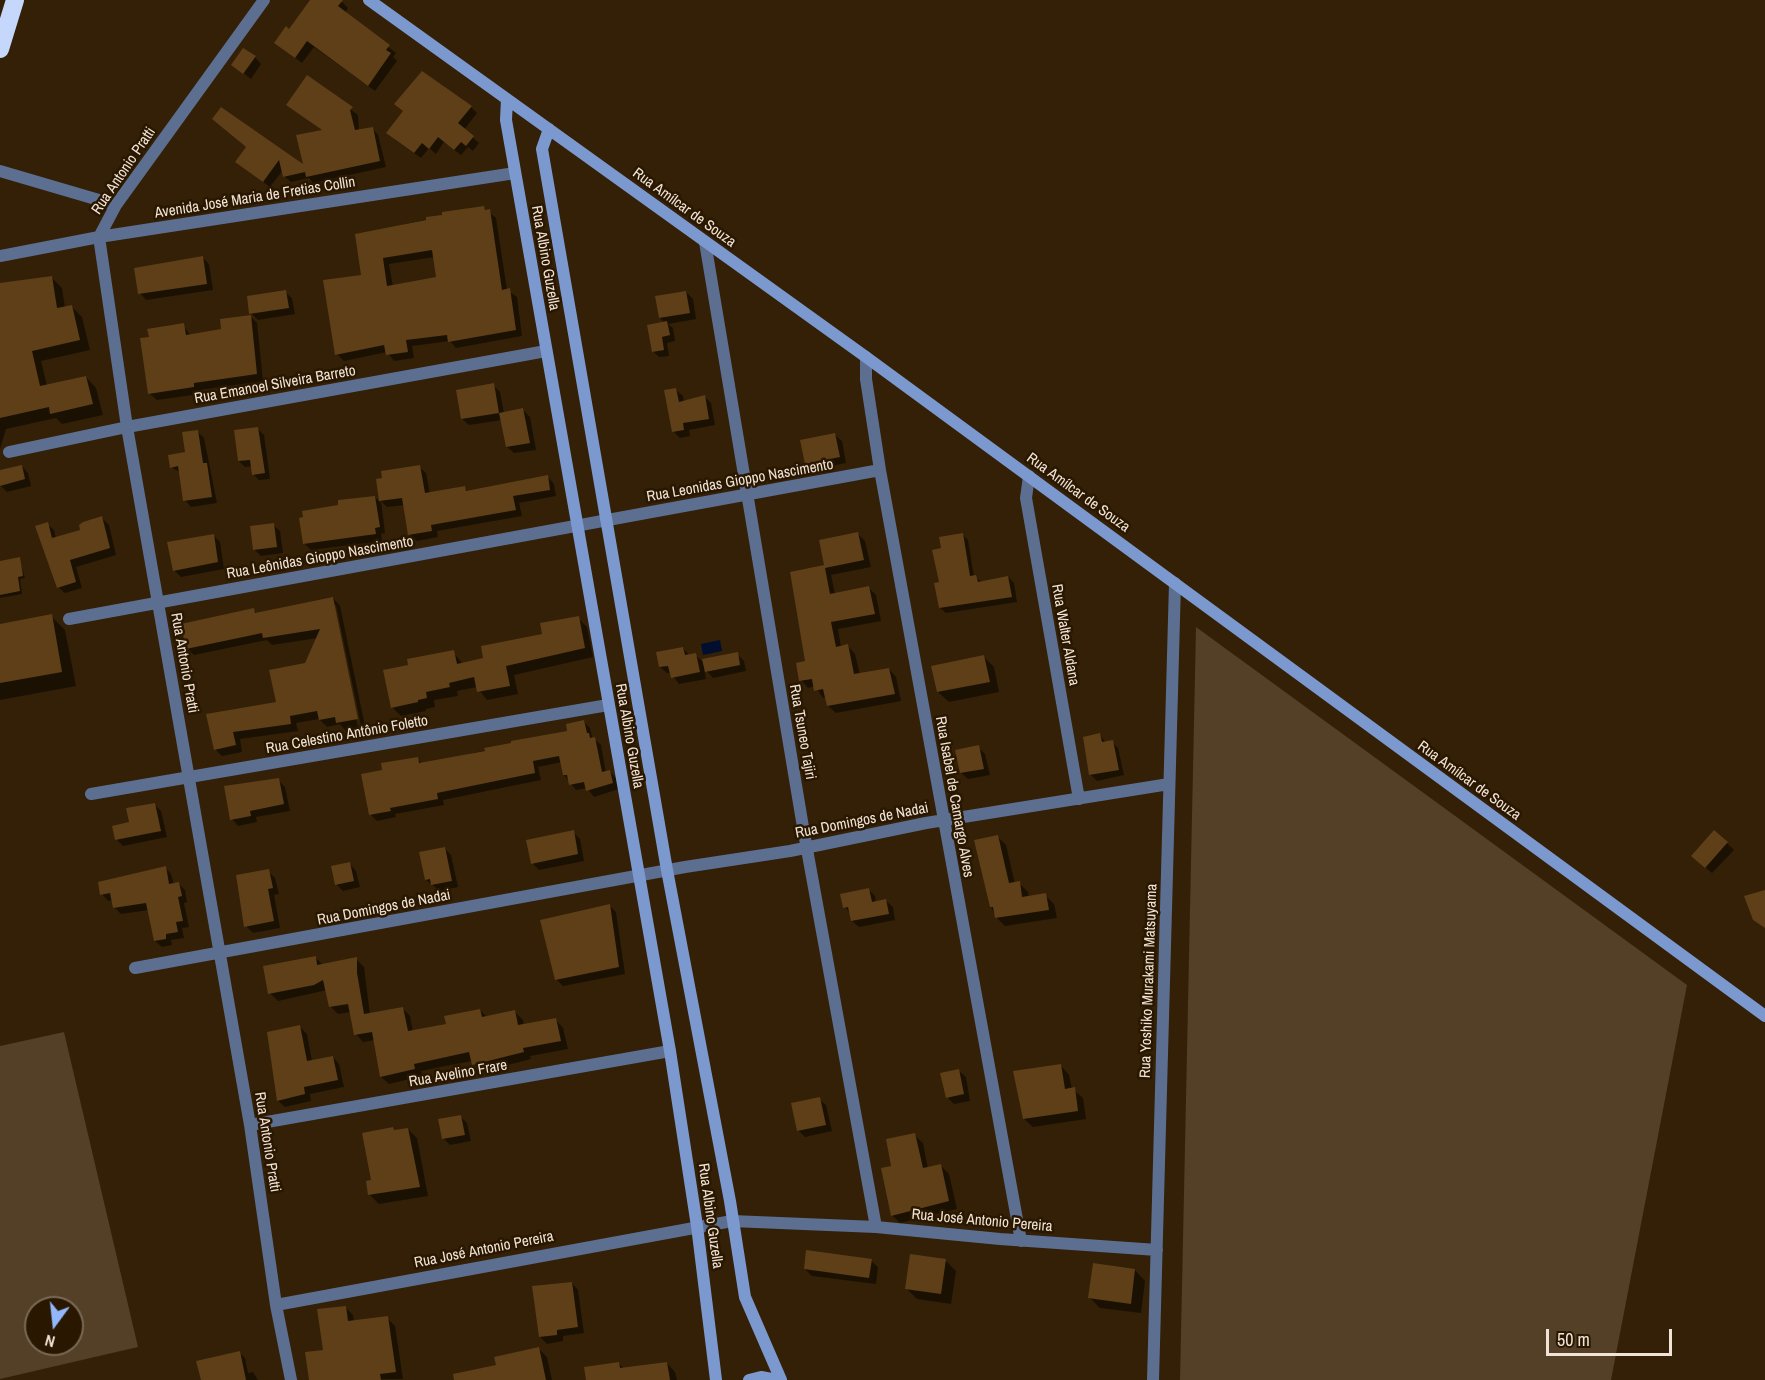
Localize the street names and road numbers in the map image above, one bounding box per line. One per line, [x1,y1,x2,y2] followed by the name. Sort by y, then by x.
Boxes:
[88,124,160,218] street label: Rua Antonio Pratti
[629,165,739,251] street label: Rua Amílcar de Souza
[153,173,357,223] street label: Avenida José Maria de Fretias Collin
[527,204,563,312] street label: Rua Albino Guzella
[193,362,357,408] street label: Rua Emanoel Silveira Barreto
[1023,450,1133,536] street label: Rua Amílcar de Souza
[645,456,835,506] street label: Rua Leonidas Gioppo Nascimento
[225,533,415,583] street label: Rua Leônidas Gioppo Nascimento
[1047,583,1083,687] street label: Rua Walter Aldana
[166,612,202,714] street label: Rua Antonio Pratti
[611,682,647,790] street label: Rua Albino Guzella
[785,683,819,781] street label: Rua Tsuneo Tajiri
[265,712,429,758] street label: Rua Celestino Antônio Foletto
[931,715,977,879] street label: Rua Isabel de Camargo Alves
[1414,738,1524,824] street label: Rua Amílcar de Souza
[794,799,930,843] street label: Rua Domingos de Nadai
[1137,883,1161,1079] street label: Rua Yoshiko Murakami Matsuyama
[316,886,452,930] street label: Rua Domingos de Nadai
[407,1056,509,1092] street label: Rua Avelino Frare
[250,1091,284,1193] street label: Rua Antonio Pratti
[694,1162,726,1270] street label: Rua Albino Guzella
[911,1206,1053,1236] street label: Rua José Antonio Pereira
[413,1228,555,1272] street label: Rua José Antonio Pereira

